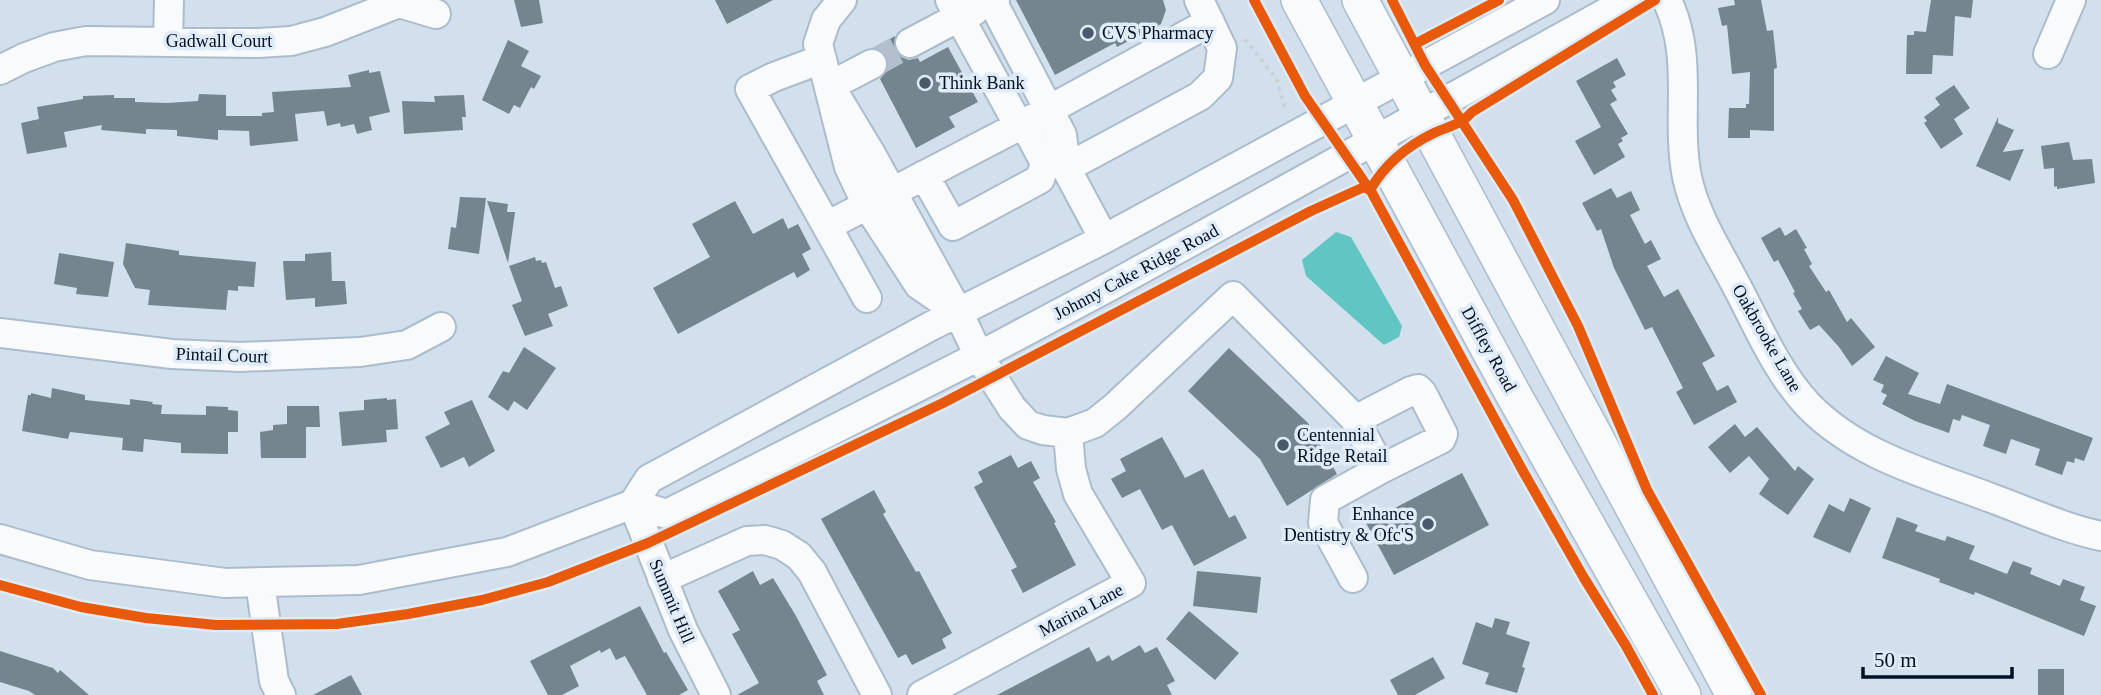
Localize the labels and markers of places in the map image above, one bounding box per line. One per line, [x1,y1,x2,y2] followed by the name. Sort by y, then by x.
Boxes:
[1102,23,1214,43] place label: CVS Pharmacy
[1080,25,1096,41] marker: CVS Pharmacy
[939,73,1025,93] place label: Think Bank
[917,75,933,91] marker: Think Bank
[1297,425,1387,466] place label: Centennial Ridge Retail
[1275,437,1291,453] marker: Centennial Ridge Retail
[1284,504,1414,545] place label: Enhance Dentistry & Ofc'S
[1420,516,1436,532] marker: Enhance Dentistry & Ofc'S

